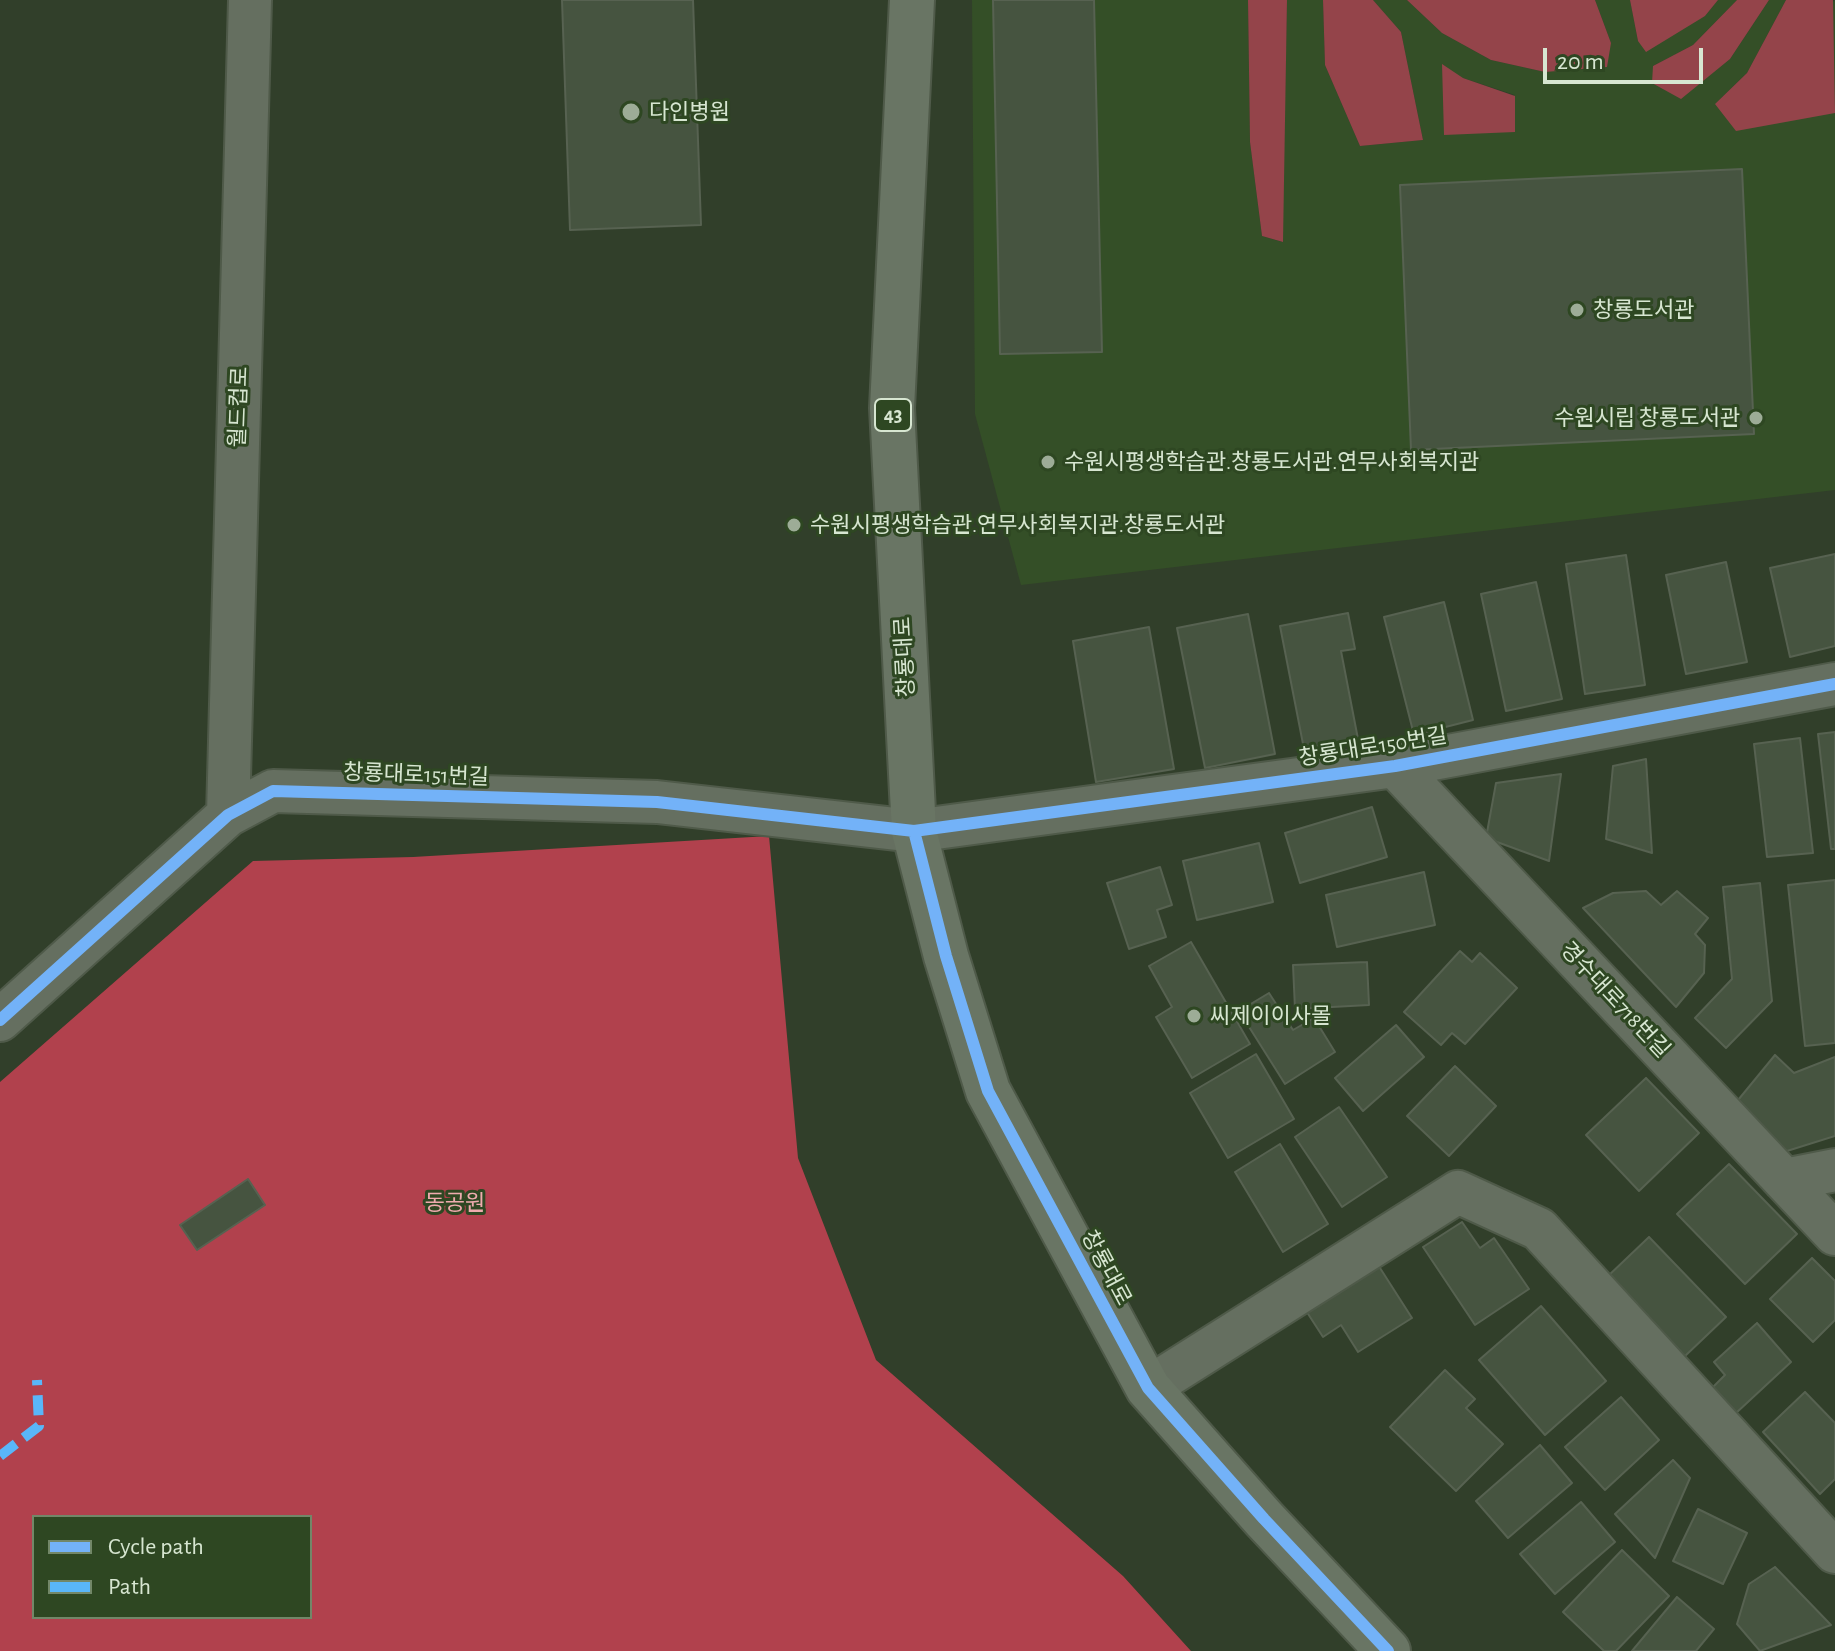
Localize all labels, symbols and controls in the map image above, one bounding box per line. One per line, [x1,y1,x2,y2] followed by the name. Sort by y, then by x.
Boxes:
[1547,32,1707,82] scale bar
[1557,50,1604,74] text: 20 m
[649,99,730,125] place label: 다인병원
[620,101,642,123] marker: 다인병원
[1593,297,1694,323] place label: 창룡도서관
[1568,301,1586,319] marker: 창룡도서관
[224,366,254,448] street label: 월드컵로
[875,399,911,431] road number: 43
[1554,405,1740,431] place label: 수원시립 창룡도서관
[1747,409,1765,427] marker: 수원시립 창룡도서관
[1064,449,1479,475] place label: 수원시평생학습관.창룡도서관.연무사회복지관
[1039,453,1057,471] marker: 수원시평생학습관.창룡도서관.연무사회복지관
[810,512,1225,538] place label: 수원시평생학습관.연무사회복지관.창룡도서관
[785,516,803,534] marker: 수원시평생학습관.연무사회복지관.창룡도서관
[890,616,920,698] street label: 창룡대로
[1297,722,1449,772] street label: 창룡대로150번길
[343,759,489,791] street label: 창룡대로151번길
[1555,937,1675,1063] street label: 경수대로718번길
[1210,1003,1331,1029] place label: 씨제이이사몰
[1185,1007,1203,1025] marker: 씨제이이사몰
[425,1190,485,1216] park label: 동공원
[1075,1226,1137,1310] street label: 창룡대로
[32,1515,312,1619] legend
[108,1535,204,1559] text: Cycle path
[108,1575,151,1599] text: Path

